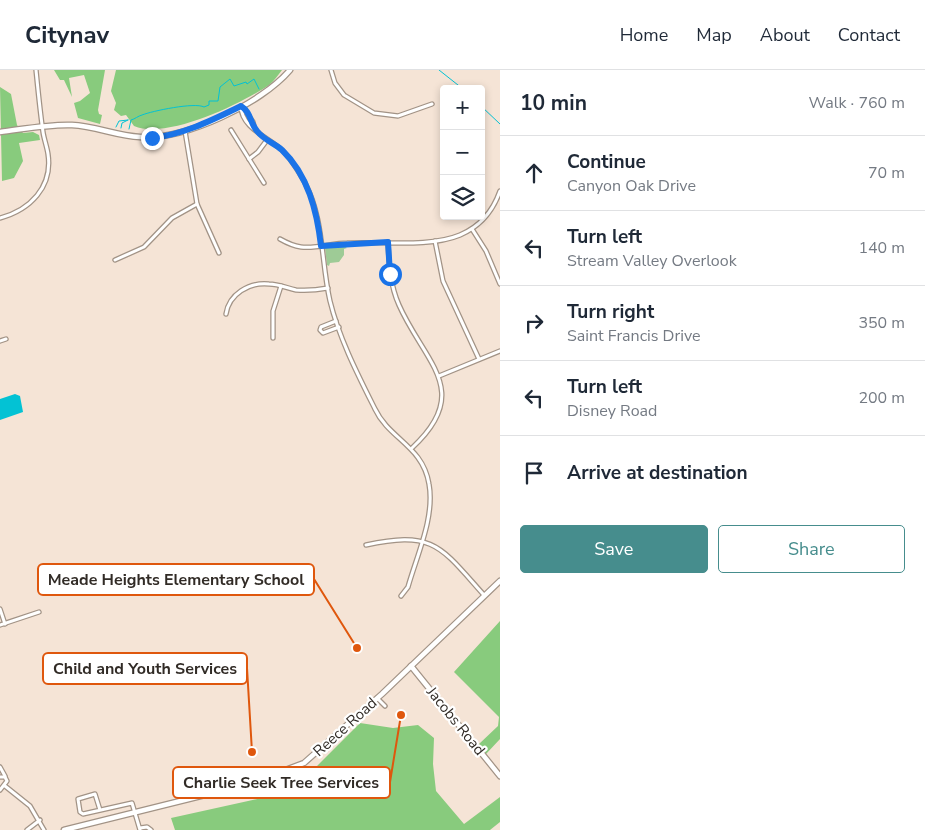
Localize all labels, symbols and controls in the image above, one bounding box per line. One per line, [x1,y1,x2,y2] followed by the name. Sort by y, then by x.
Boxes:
[25,19,109,51] text: Citynav
[620,23,668,47] text: Home
[696,23,732,47] text: Map
[760,23,810,47] text: About
[838,23,900,47] text: Contact
[440,85,485,220] map controls
[440,85,485,130] button: +
[520,89,587,117] text: 10 min
[809,92,905,114] text: Walk · 760 m
[141,127,164,150] route end
[440,130,485,175] button: −
[567,149,646,175] text: Continue
[520,159,548,187] icon: ahead
[868,162,905,184] text: 70 m
[440,175,485,220] button: layers
[567,175,696,197] text: Canyon Oak Drive
[567,224,642,250] text: Turn left
[520,234,548,262] icon: left
[858,237,905,259] text: 140 m
[567,250,737,272] text: Stream Valley Overlook
[379,263,402,286] route start
[567,299,654,325] text: Turn right
[520,309,548,337] icon: right
[858,312,905,334] text: 350 m
[567,325,701,347] text: Saint Francis Drive
[567,374,642,400] text: Turn left
[520,384,548,412] icon: left
[858,387,905,409] text: 200 m
[567,400,657,422] text: Disney Road
[520,459,548,487] icon: arrive
[567,460,748,486] text: Arrive at destination
[520,525,708,573] button: Save
[718,525,905,573] button: Share
[38,564,314,595] callout: Meade Heights Elementary School
[48,569,304,591] text: Meade Heights Elementary School
[43,653,247,684] callout: Child and Youth Services
[53,658,237,680] text: Child and Youth Services
[422,682,490,759] street label: Jacobs Road
[309,693,381,761] street label: Reece Road
[173,767,390,798] callout: Charlie Seek Tree Services
[183,772,379,794] text: Charlie Seek Tree Services

